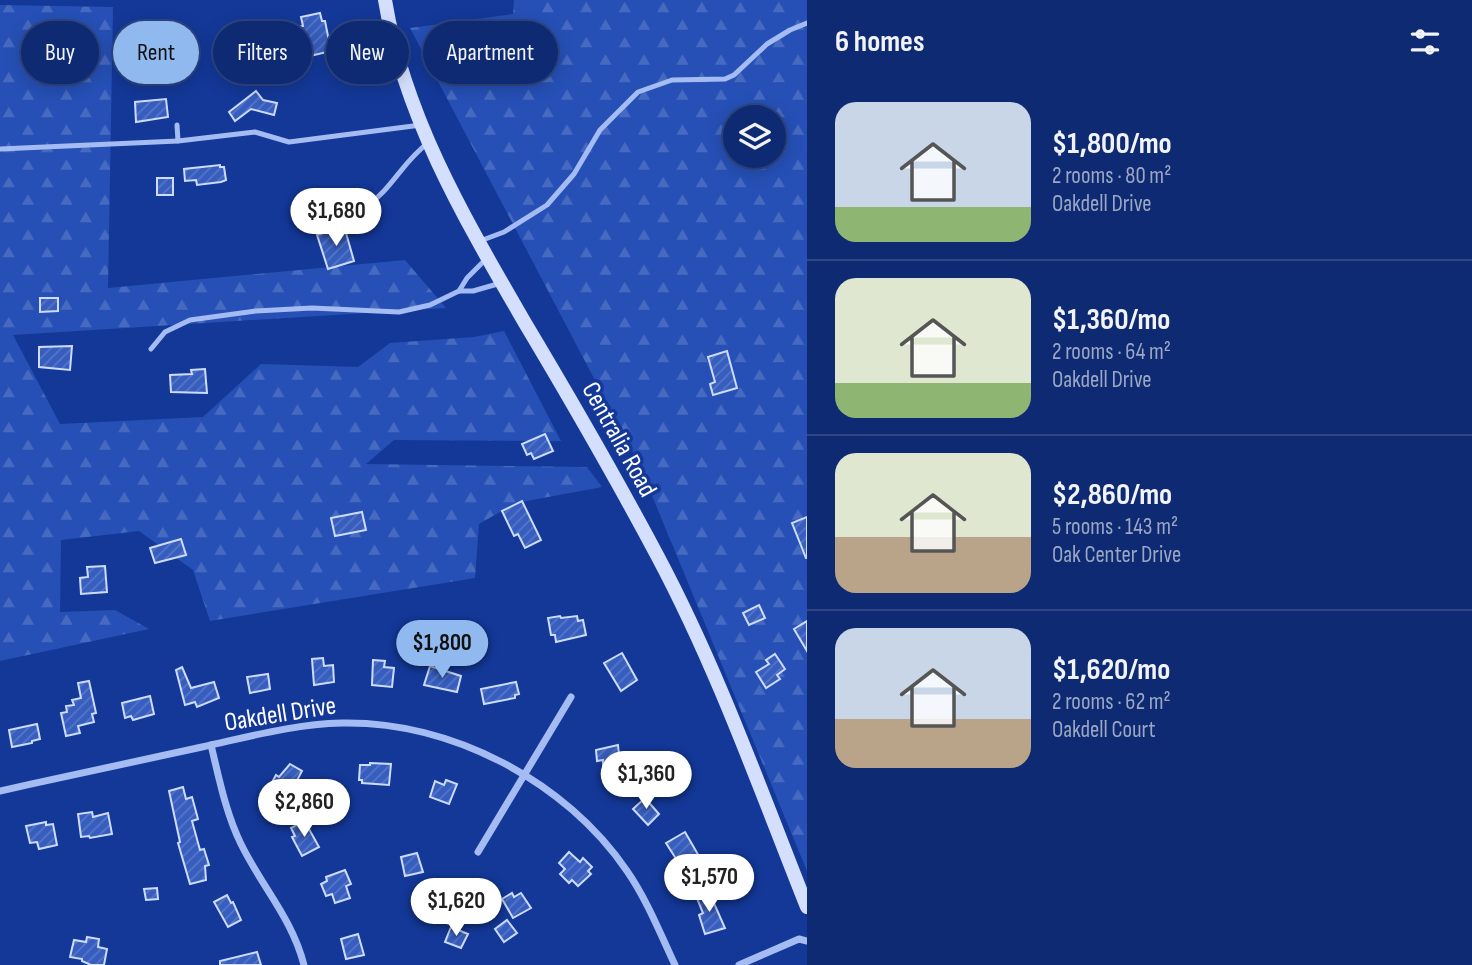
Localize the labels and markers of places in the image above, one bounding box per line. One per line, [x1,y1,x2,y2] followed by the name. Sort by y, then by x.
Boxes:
[279,188,393,248] pin: $1,680
[385,620,499,680] pin: $1,800
[589,752,703,811] pin: $1,360
[247,780,361,839] pin: $2,860
[652,855,766,914] pin: $1,570
[399,878,513,938] pin: $1,620

